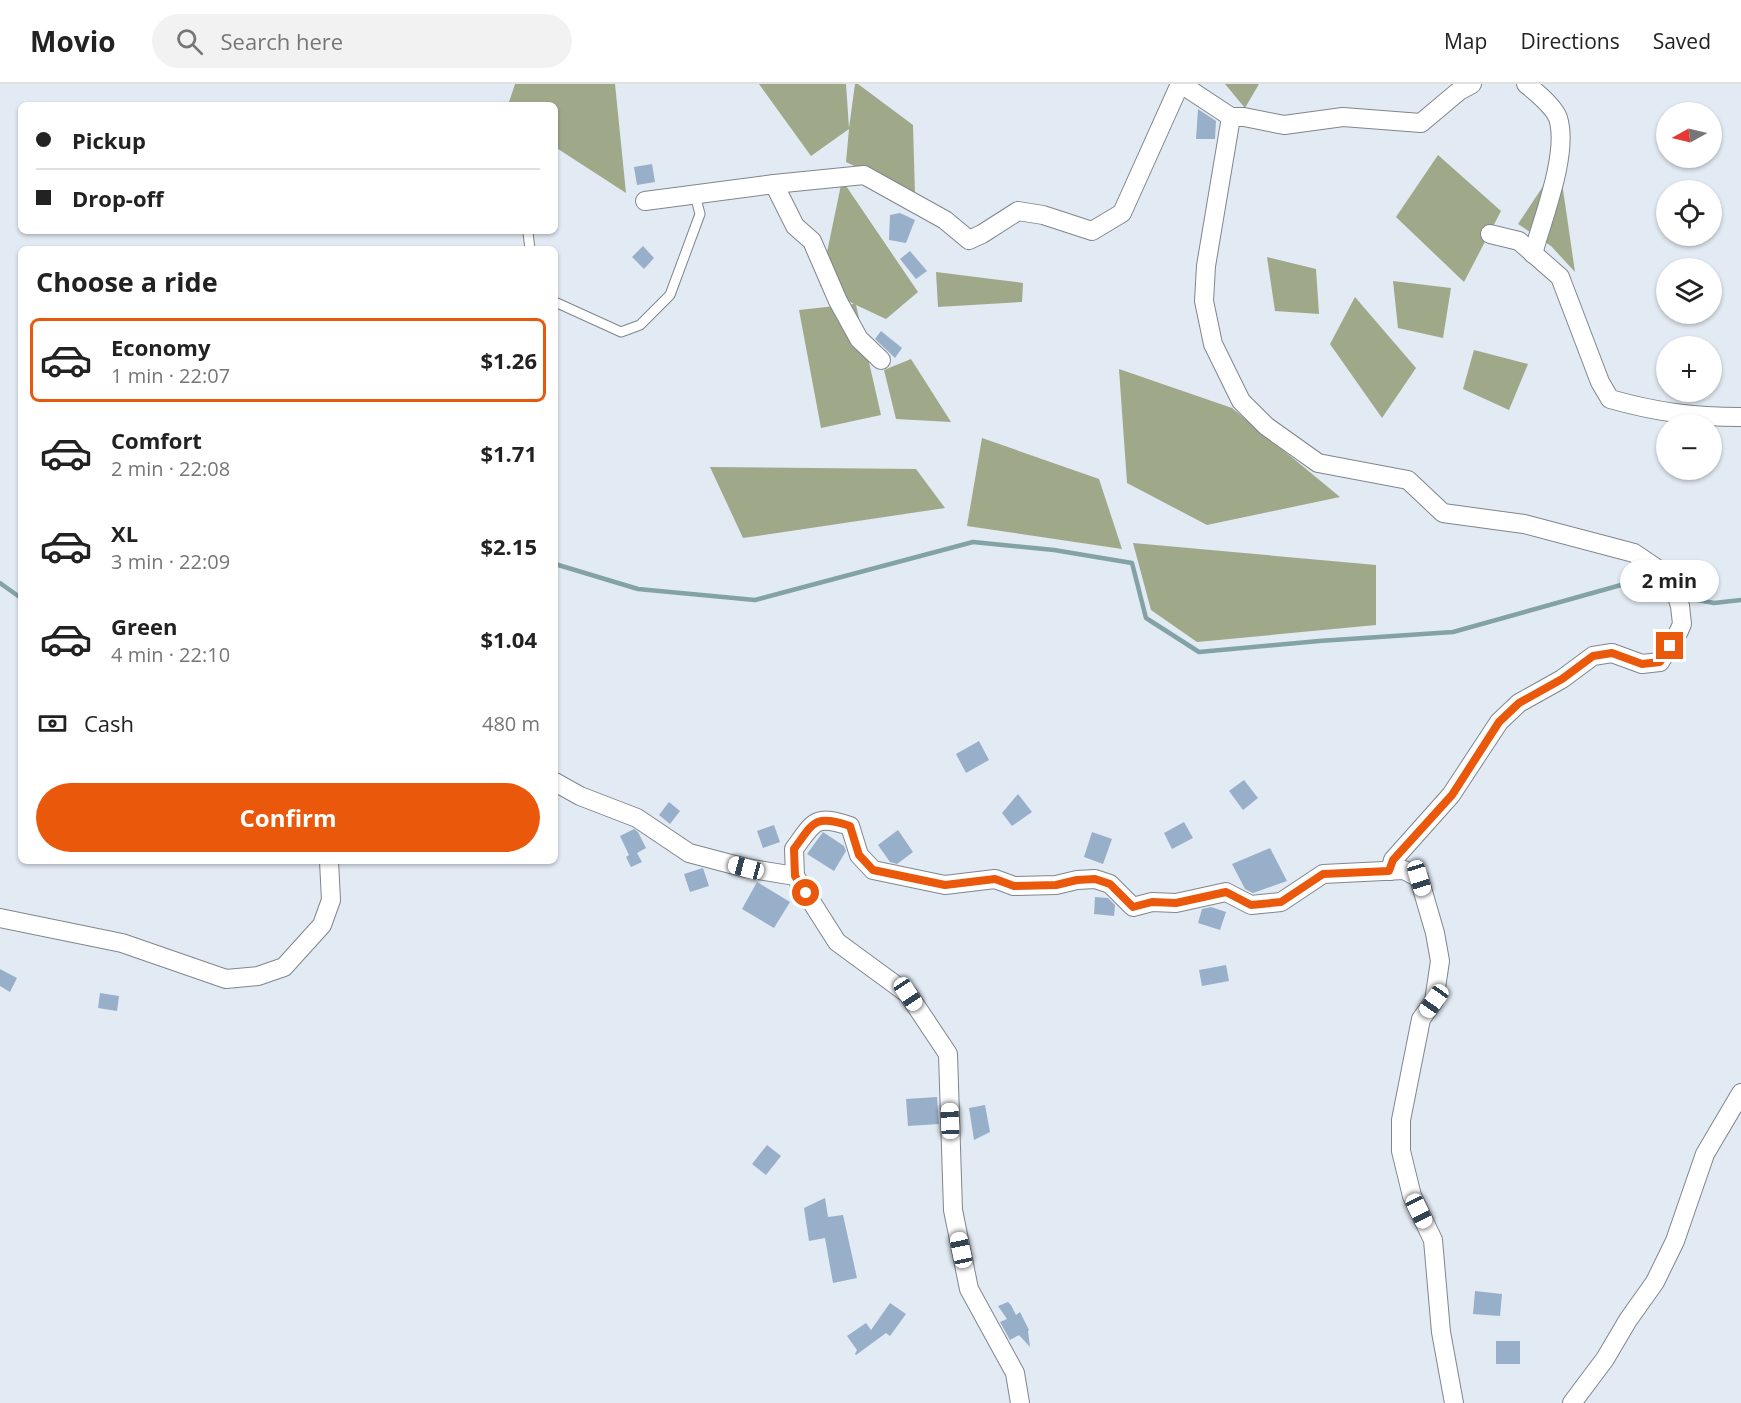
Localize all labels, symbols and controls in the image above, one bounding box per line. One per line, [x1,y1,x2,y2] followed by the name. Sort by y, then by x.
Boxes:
[152,14,572,68] search box
[30,22,116,60] text: Movio
[173,25,206,58] icon: search
[221,26,343,56] text: Search here
[1444,27,1487,55] text: Map
[1520,27,1620,55] text: Directions
[1653,27,1711,55] text: Saved
[1656,102,1722,168] north arrow
[1656,102,1722,480] map controls
[72,125,146,155] text: Pickup
[1656,180,1722,246] button: locate
[72,183,164,213] text: Drop-off
[1656,258,1722,324] button: layers
[36,263,218,300] text: Choose a ride
[111,332,210,362] text: Economy
[39,333,93,387] icon: car
[1656,336,1722,402] button: +
[480,345,537,375] text: $1.26
[111,362,230,389] text: 1 min · 22:07
[1656,414,1722,480] button: −
[111,425,202,455] text: Comfort
[39,426,93,480] icon: car
[480,438,537,468] text: $1.71
[111,455,230,482] text: 2 min · 22:08
[111,518,138,548] text: XL
[39,519,93,573] icon: car
[480,531,537,561] text: $2.15
[111,548,230,575] text: 3 min · 22:09
[1620,559,1720,601] callout: 2 min
[1642,567,1697,594] text: 2 min
[111,611,177,641] text: Green
[39,612,93,666] icon: car
[480,624,537,654] text: $1.04
[1656,632,1683,659] route end
[111,641,230,668] text: 4 min · 22:10
[36,707,69,740] icon: cash
[84,708,134,738] text: Cash
[482,710,540,737] text: 480 m
[36,783,540,852] button: Confirm
[726,855,766,881] car
[1405,858,1433,898] car
[792,879,819,906] route start
[890,974,926,1014] car
[1416,981,1452,1021] car
[940,1103,960,1139] car
[1403,1191,1435,1231] car
[948,1231,974,1269] car

